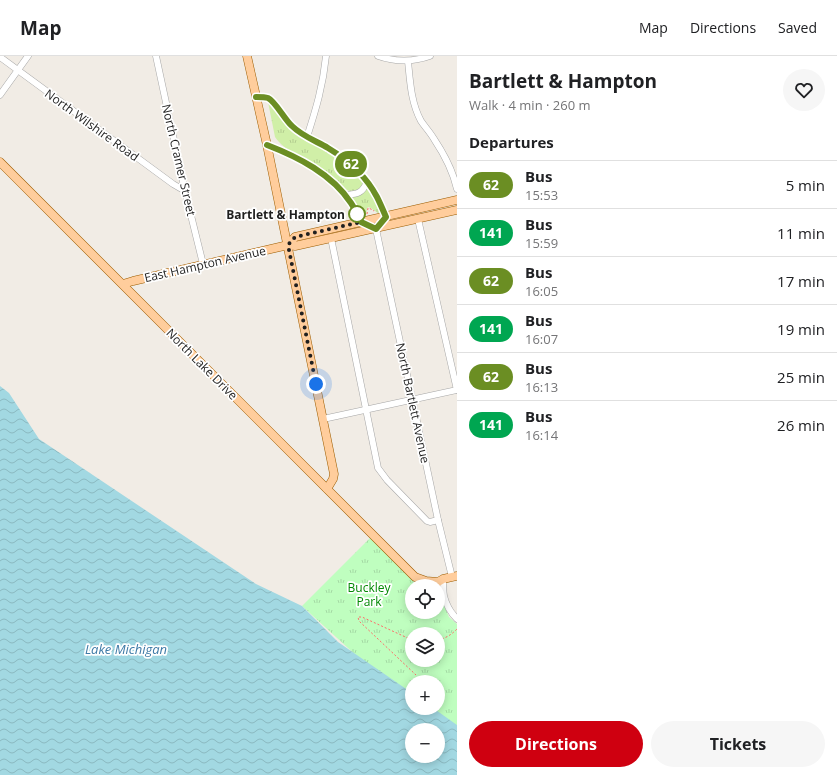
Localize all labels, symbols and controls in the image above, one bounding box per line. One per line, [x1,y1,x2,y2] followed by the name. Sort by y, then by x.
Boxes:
[20,15,61,41] text: Map
[639,18,668,37] text: Map
[690,18,756,37] text: Directions
[778,18,817,37] text: Saved
[469,68,657,94] text: Bartlett & Hampton
[783,69,825,111] button: heart
[41,85,143,165] street label: North Wilshire Road
[469,96,591,114] text: Walk · 4 min · 260 m
[158,102,200,218] street label: North Cramer Street
[469,132,554,152] text: Departures
[333,151,369,177] line badge: 62
[343,154,359,173] text: 62
[525,166,552,186] text: Bus
[483,175,499,194] text: 62
[786,175,825,195] text: 5 min
[525,186,558,204] text: 15:53
[348,205,366,223] marker: Bartlett & Hampton
[226,206,345,223] place label: Bartlett & Hampton
[525,214,552,234] text: Bus
[479,223,503,242] text: 141
[777,223,825,243] text: 11 min
[525,234,558,252] text: 15:59
[143,242,268,286] street label: East Hampton Avenue
[525,262,552,282] text: Bus
[483,271,499,290] text: 62
[777,271,825,291] text: 17 min
[525,282,558,300] text: 16:05
[525,310,552,330] text: Bus
[479,319,503,338] text: 141
[777,319,825,339] text: 19 min
[163,325,242,404] street label: North Lake Drive
[525,330,558,348] text: 16:07
[392,341,434,465] street label: North Bartlett Avenue
[525,358,552,378] text: Bus
[483,367,499,386] text: 62
[777,367,825,387] text: 25 min
[306,374,326,394] your location
[525,378,558,396] text: 16:13
[525,406,552,426] text: Bus
[479,415,503,434] text: 141
[777,415,825,435] text: 26 min
[525,426,558,444] text: 16:14
[348,579,391,610] park label: Buckley Park
[405,579,445,763] map controls
[405,579,445,619] button: locate
[405,627,445,667] button: layers
[85,640,167,658] water label: Lake Michigan
[405,675,445,715] button: +
[469,721,643,767] button: Directions
[651,721,825,767] button: Tickets
[405,723,445,763] button: −

